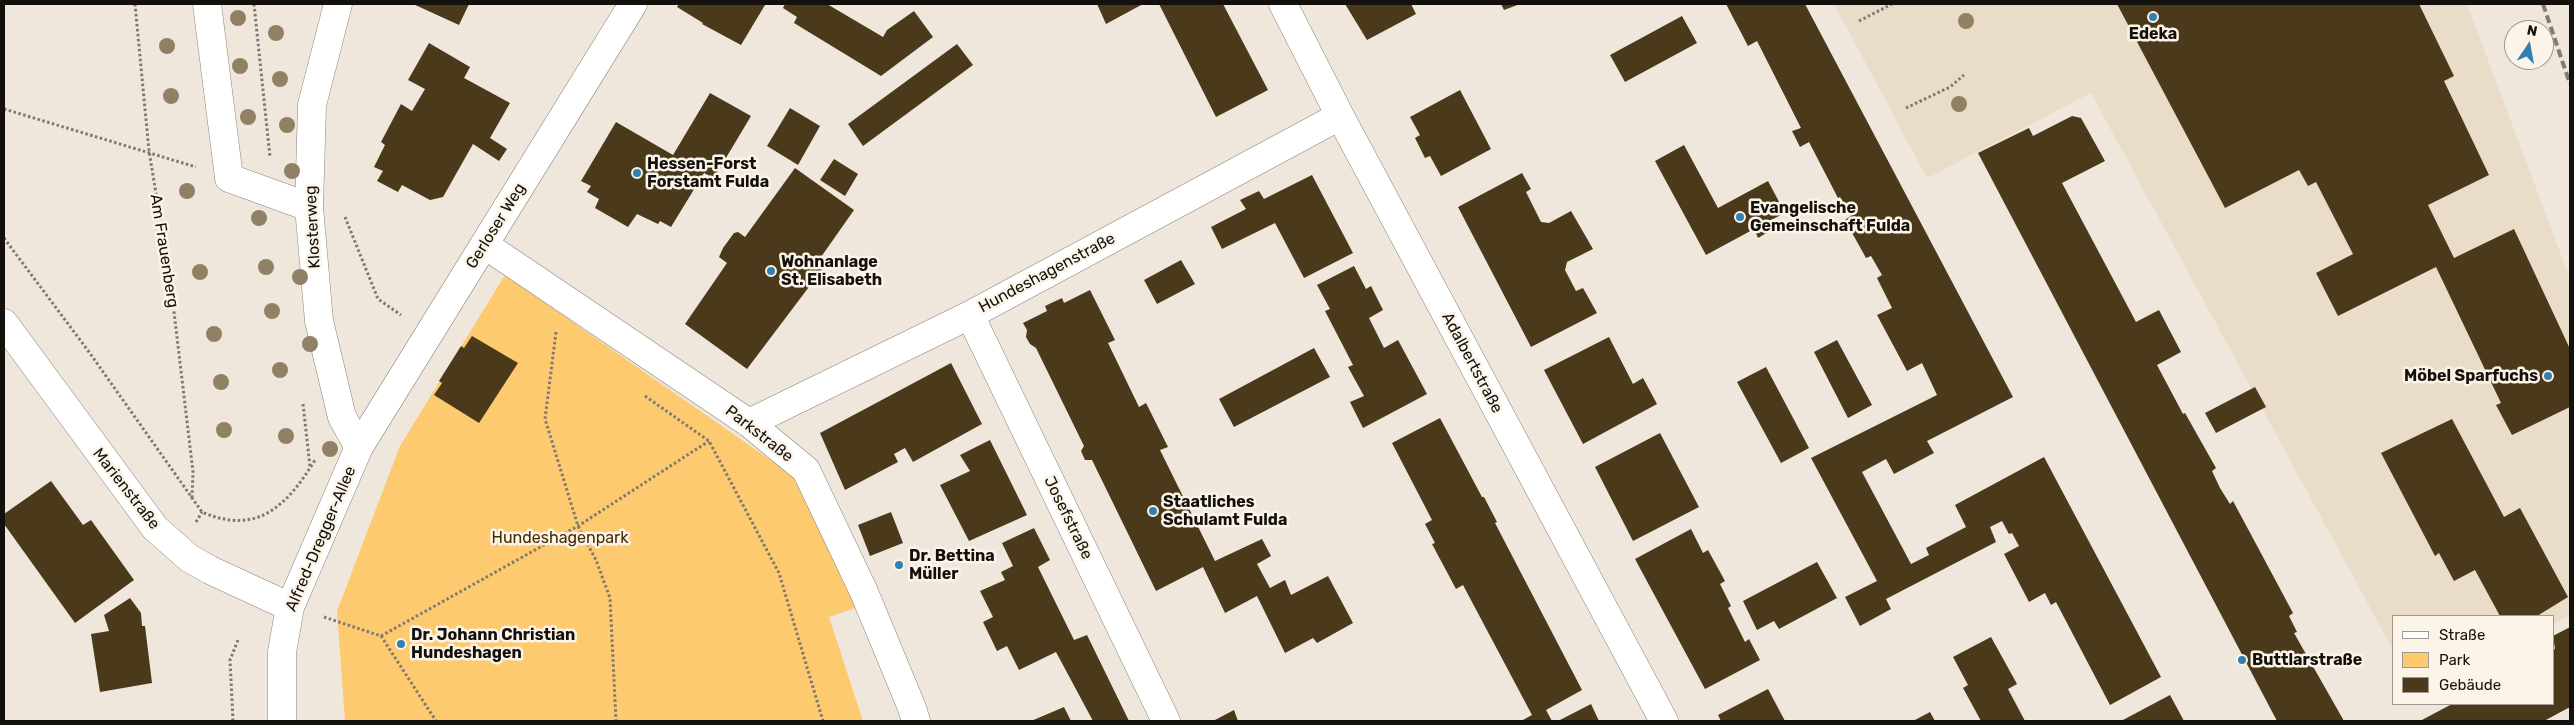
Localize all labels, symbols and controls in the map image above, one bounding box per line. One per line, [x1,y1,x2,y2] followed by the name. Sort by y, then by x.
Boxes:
[2147,11,2159,23] marker: Edeka
[2504,20,2554,70] north arrow
[2525,21,2539,40] text: N
[2129,24,2177,44] place label: Edeka
[647,154,769,192] place label: Hessen-Forst Forstamt Fulda
[631,167,643,179] marker: Hessen-Forst Forstamt Fulda
[462,180,530,272] street label: Gerloser Weg
[301,185,325,269] street label: Klosterweg
[146,193,182,309] street label: Am Frauenberg
[1750,198,1910,236] place label: Evangelische Gemeinschaft Fulda
[1734,211,1746,223] marker: Evangelische Gemeinschaft Fulda
[976,229,1118,317] street label: Hundeshagenstraße
[781,252,882,290] place label: Wohnanlage St. Elisabeth
[765,265,777,277] marker: Wohnanlage St. Elisabeth
[1437,309,1507,417] street label: Adalbertstraße
[2404,366,2538,386] place label: Möbel Sparfuchs
[2542,370,2554,382] marker: Möbel Sparfuchs
[721,402,797,466] street label: Parkstraße
[88,445,164,533] street label: Marienstraße
[282,463,360,615] street label: Alfred-Dregger-Allee
[1040,473,1096,563] street label: Josefstraße
[1163,492,1287,530] place label: Staatliches Schulamt Fulda
[1147,505,1159,517] marker: Staatliches Schulamt Fulda
[492,528,628,548] park label: Hundeshagenpark
[909,546,995,584] place label: Dr. Bettina Müller
[893,559,905,571] marker: Dr. Bettina Müller
[2392,615,2554,705] legend
[411,625,575,663] place label: Dr. Johann Christian Hundeshagen
[2439,626,2485,644] text: Straße
[395,638,407,650] marker: Dr. Johann Christian Hundeshagen
[2252,650,2362,670] place label: Buttlarstraße
[2439,651,2470,669] text: Park
[2236,654,2248,666] marker: Buttlarstraße
[2439,676,2501,694] text: Gebäude

